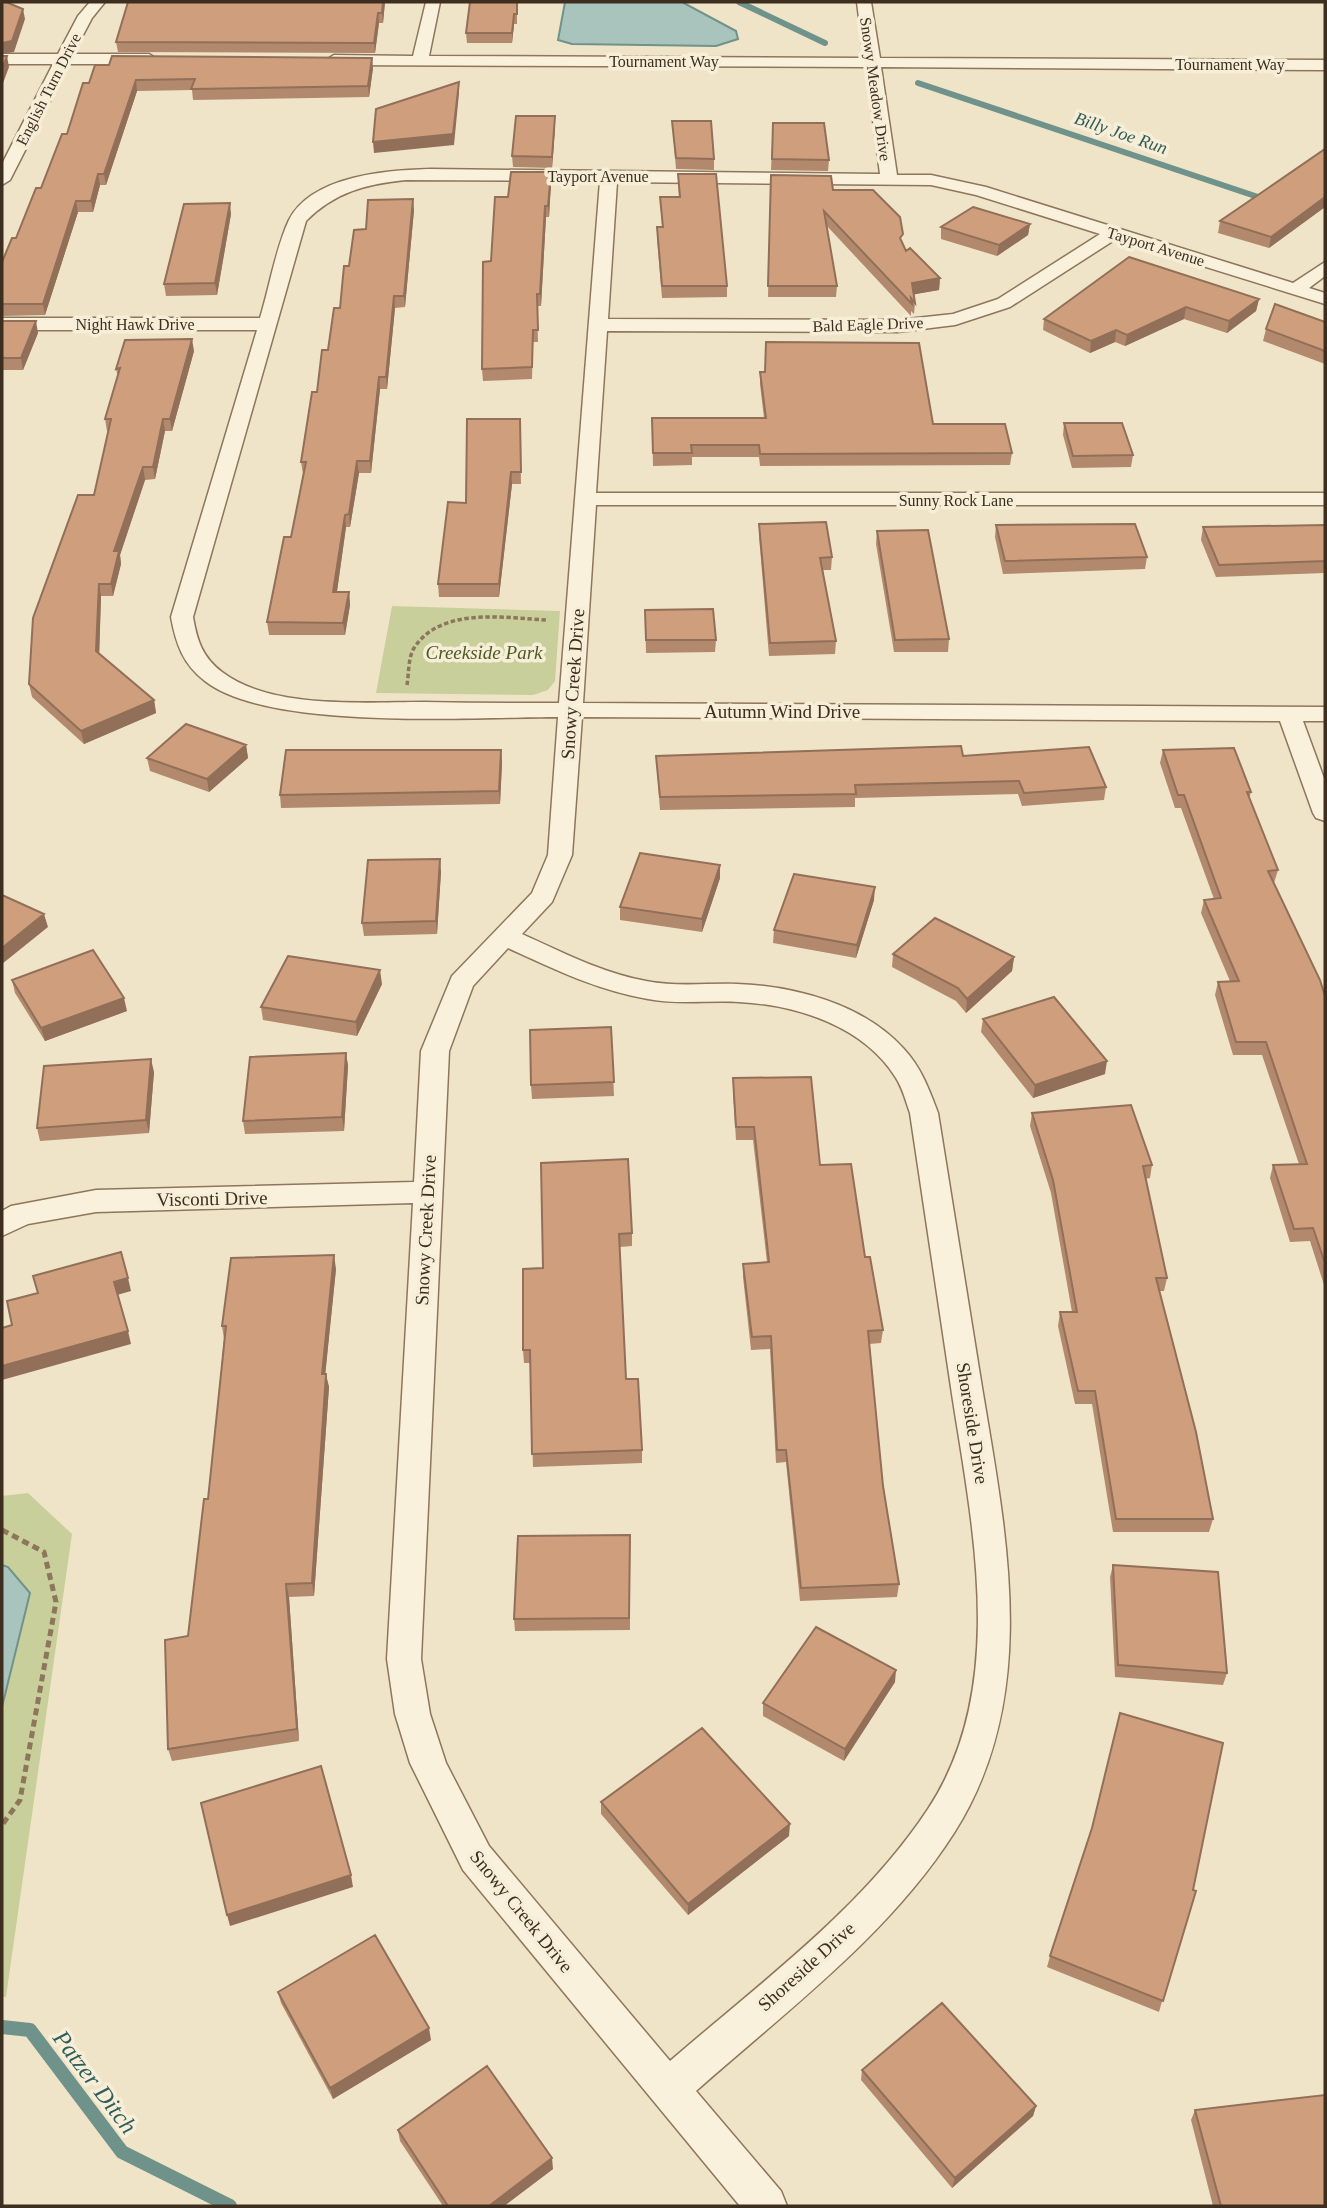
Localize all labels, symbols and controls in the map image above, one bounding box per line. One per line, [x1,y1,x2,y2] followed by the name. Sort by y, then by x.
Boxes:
[856,16,894,162] street label: Snowy Meadow Drive
[13,30,85,149] street label: English Turn Drive
[609,53,719,71] street label: Tournament Way
[1175,56,1285,74] street label: Tournament Way
[1072,108,1170,158] water label: Billy Joe Run
[547,168,649,186] street label: Tayport Avenue
[1105,224,1207,270] street label: Tayport Avenue
[812,314,924,336] street label: Bald Eagle Drive
[75,316,195,334] street label: Night Hawk Drive
[899,492,1013,510] street label: Sunny Rock Lane
[557,608,588,760] street label: Snowy Creek Drive
[426,642,543,663] park label: Creekside Park
[704,701,860,722] street label: Autumn Wind Drive
[411,1154,440,1306] street label: Snowy Creek Drive
[156,1187,268,1210] street label: Visconti Drive
[953,1361,992,1485] street label: Shoreside Drive
[466,1846,577,1977] street label: Snowy Creek Drive
[754,1917,859,2015] street label: Shoreside Drive
[47,2025,142,2139] water label: Patzer Ditch

